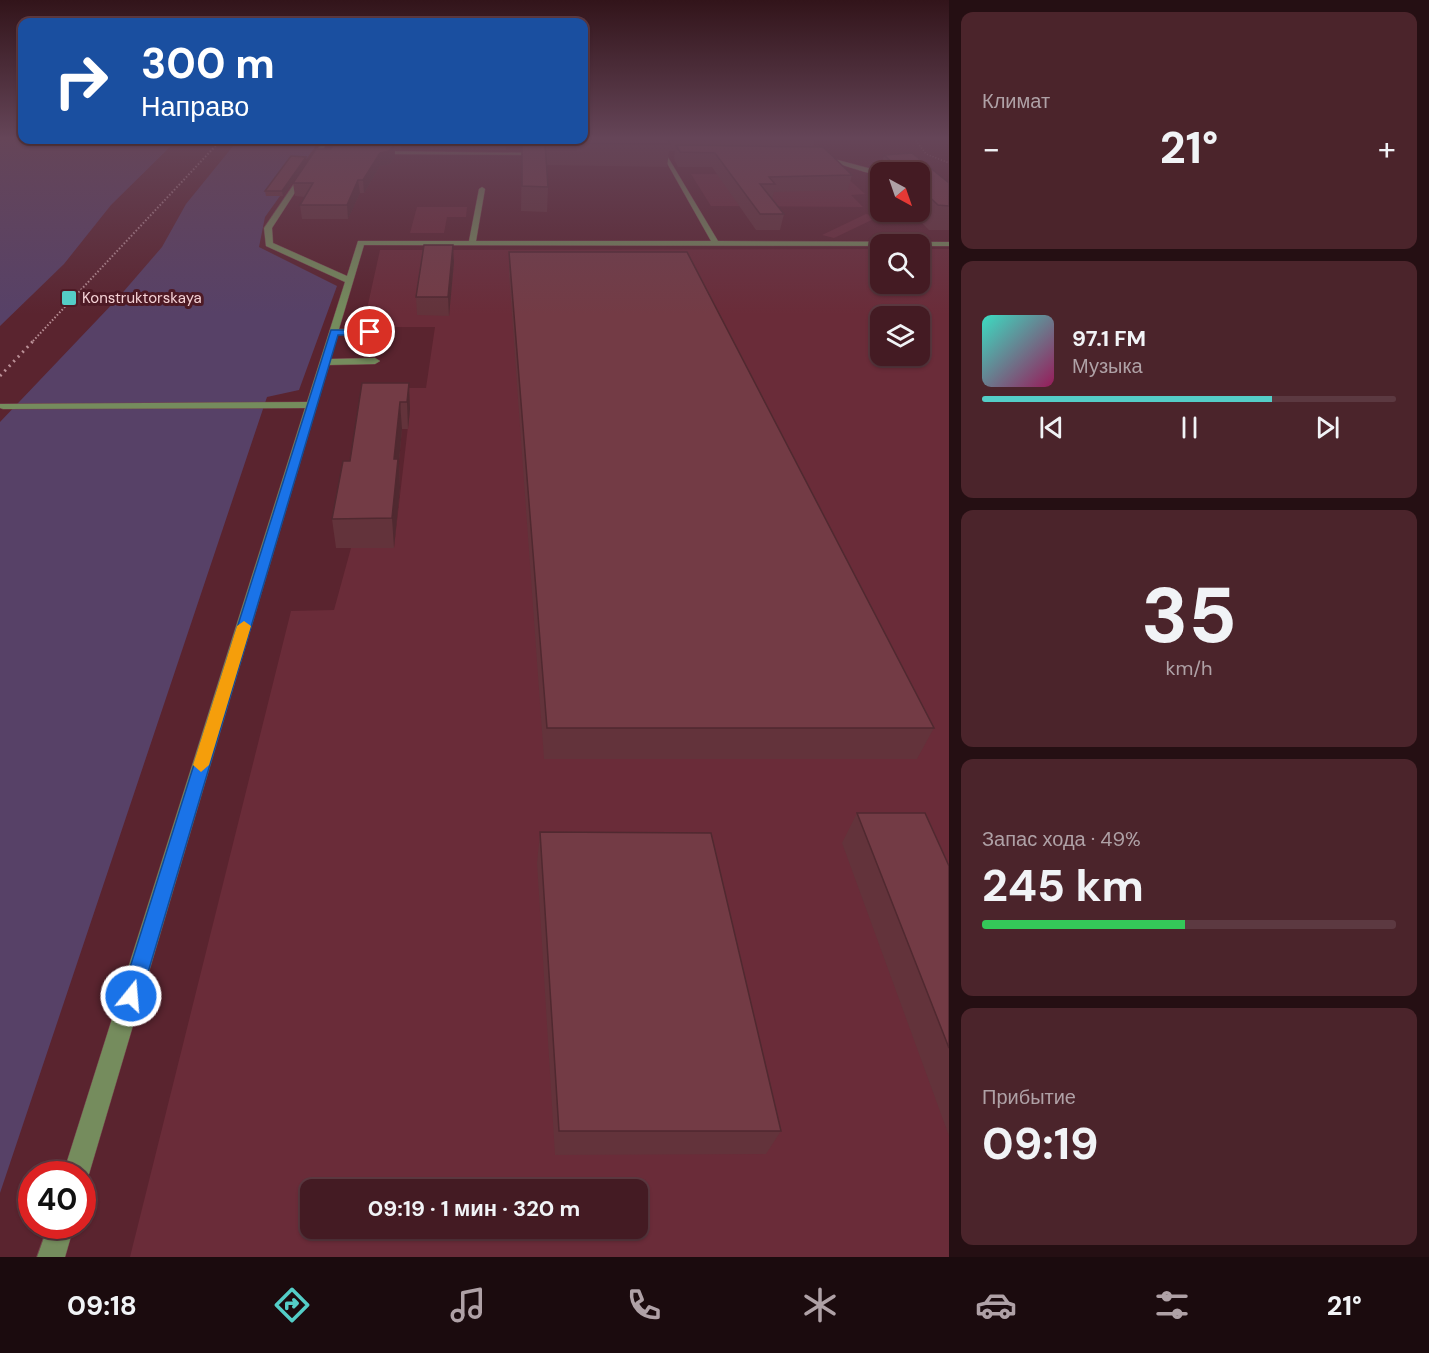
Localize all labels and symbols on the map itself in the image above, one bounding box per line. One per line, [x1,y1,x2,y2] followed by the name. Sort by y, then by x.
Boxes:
[870,162,930,222] north arrow
[82,288,202,308] place label: Konstruktorskaya
[60,289,78,307] marker: Konstruktorskaya
[344,306,395,357] pin
[99,964,163,1028] position arrow
[18,1161,96,1239] speed limit sign: 40

